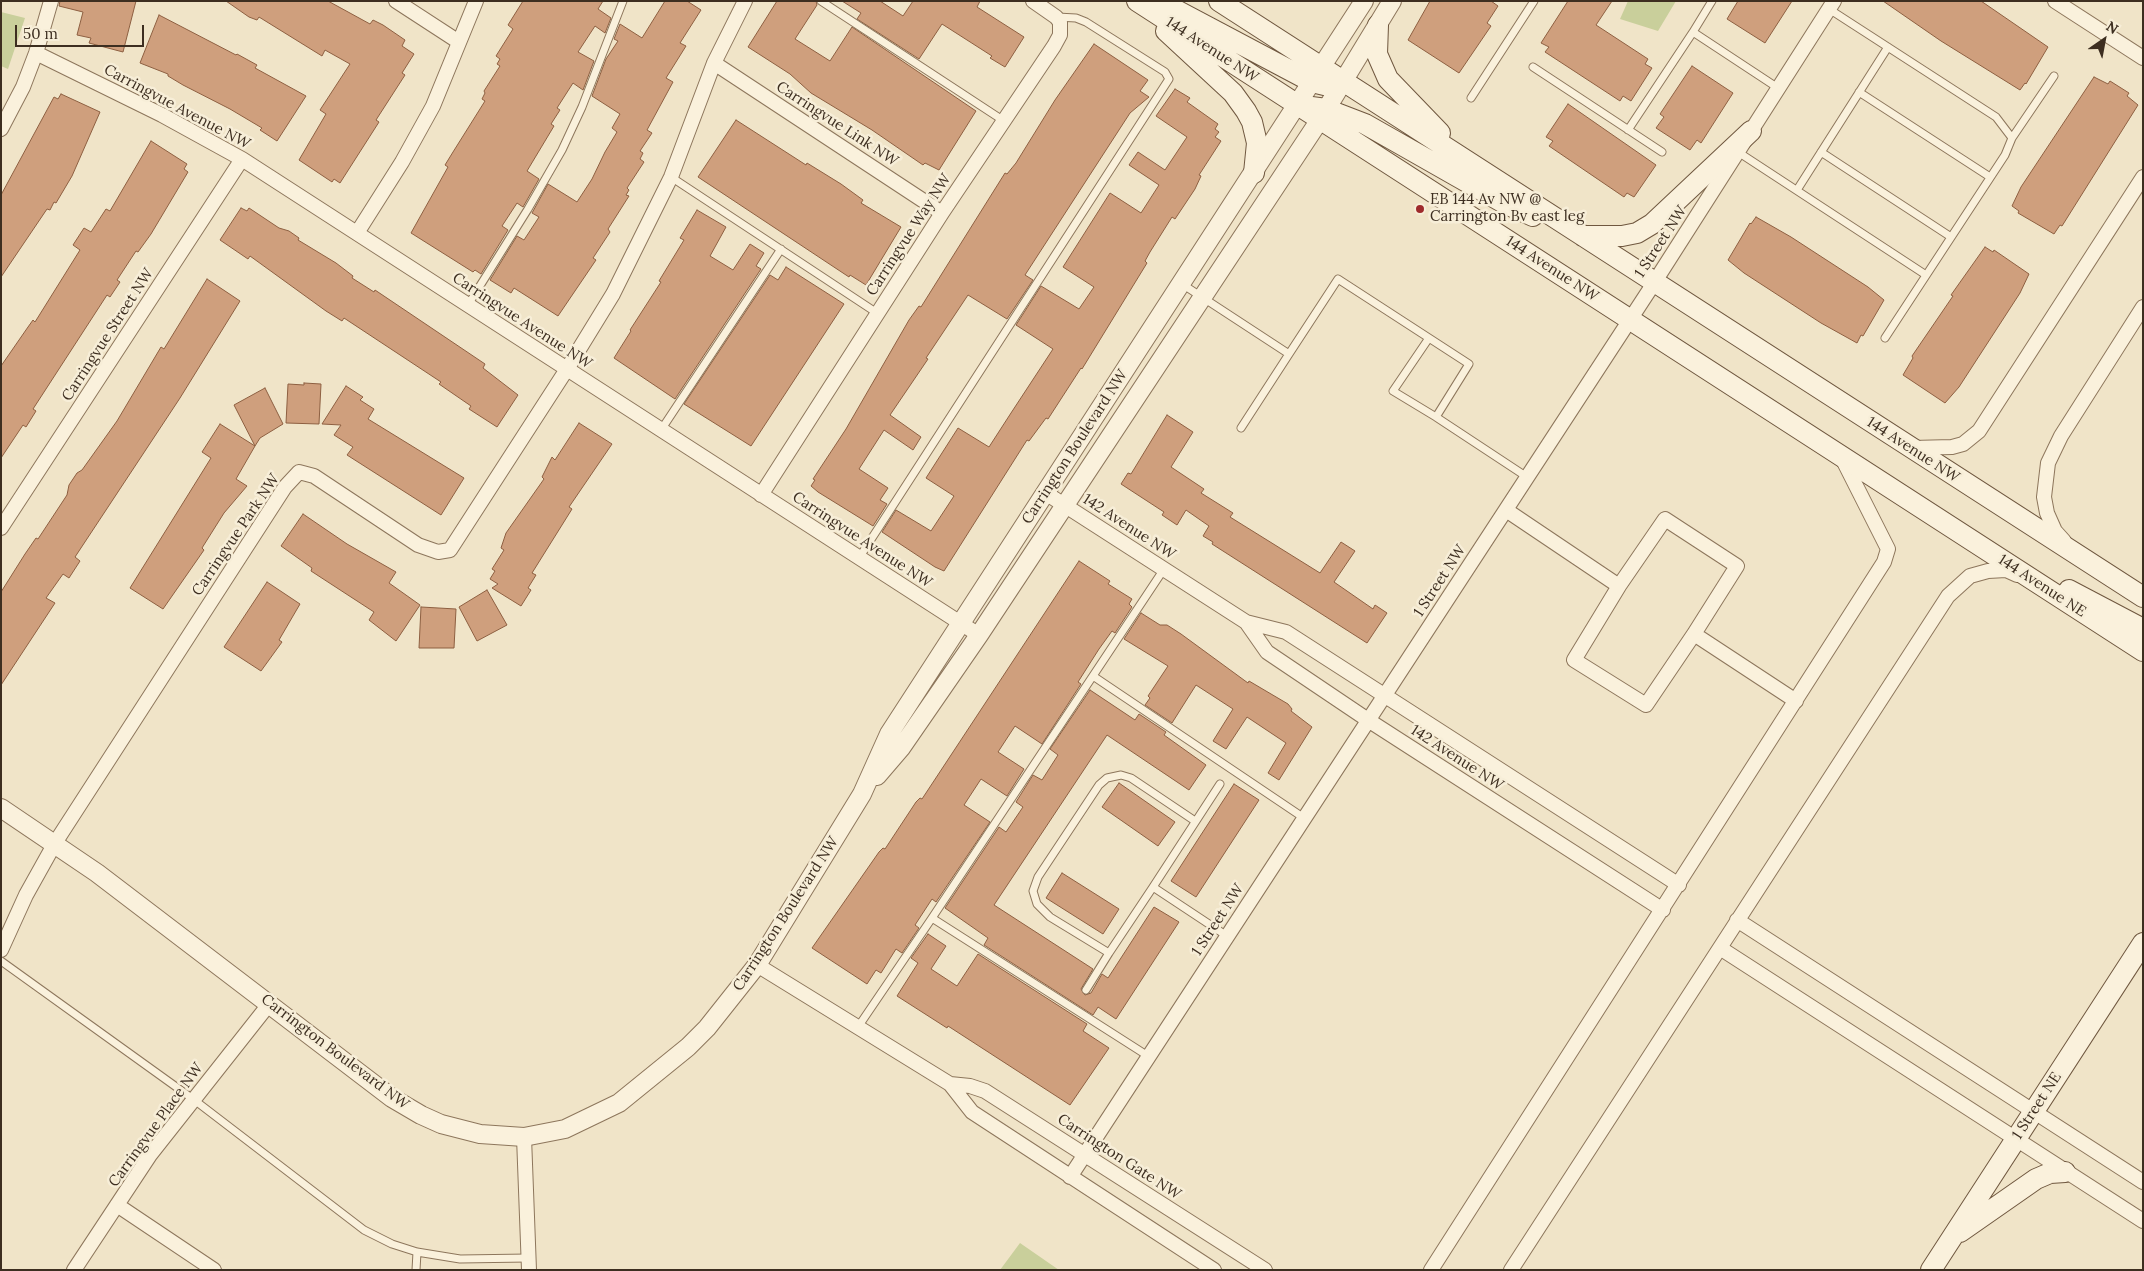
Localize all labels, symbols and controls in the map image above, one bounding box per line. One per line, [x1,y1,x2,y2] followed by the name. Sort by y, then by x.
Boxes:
[1162,13,1262,87] street label: 144 Avenue NW
[18,15,146,47] scale bar
[2079,15,2129,65] north arrow
[2103,17,2122,38] text: N
[23,24,58,43] text: 50 m
[101,61,253,153] street label: Carringvue Avenue NW
[773,78,901,170] street label: Carringvue Link NW
[863,171,955,299] street label: Carringvue Way NW
[1430,191,1584,226] place label: EB 144 Av NW @ Carrington Bv east leg
[1414,203,1426,215] marker: EB 144 Av NW @ Carrington Bv east leg
[1631,203,1691,281] street label: 1 Street NW
[1502,232,1602,306] street label: 144 Avenue NW
[58,265,158,405] street label: Carringvue Street NW
[449,269,595,373] street label: Carringvue Avenue NW
[1018,366,1132,528] street label: Carrington Boulevard NW
[1863,413,1963,487] street label: 144 Avenue NW
[189,471,283,599] street label: Carringvue Park NW
[789,488,935,592] street label: Carringvue Avenue NW
[1079,490,1179,564] street label: 142 Avenue NW
[1410,542,1470,620] street label: 1 Street NW
[1995,551,2089,621] street label: 144 Avenue NE
[1407,721,1507,795] street label: 142 Avenue NW
[729,833,843,995] street label: Carrington Boulevard NW
[1188,881,1248,959] street label: 1 Street NW
[258,991,412,1113] street label: Carrington Boulevard NW
[105,1060,207,1190] street label: Carringvue Place NW
[2009,1069,2065,1143] street label: 1 Street NE
[1054,1110,1184,1204] street label: Carrington Gate NW

